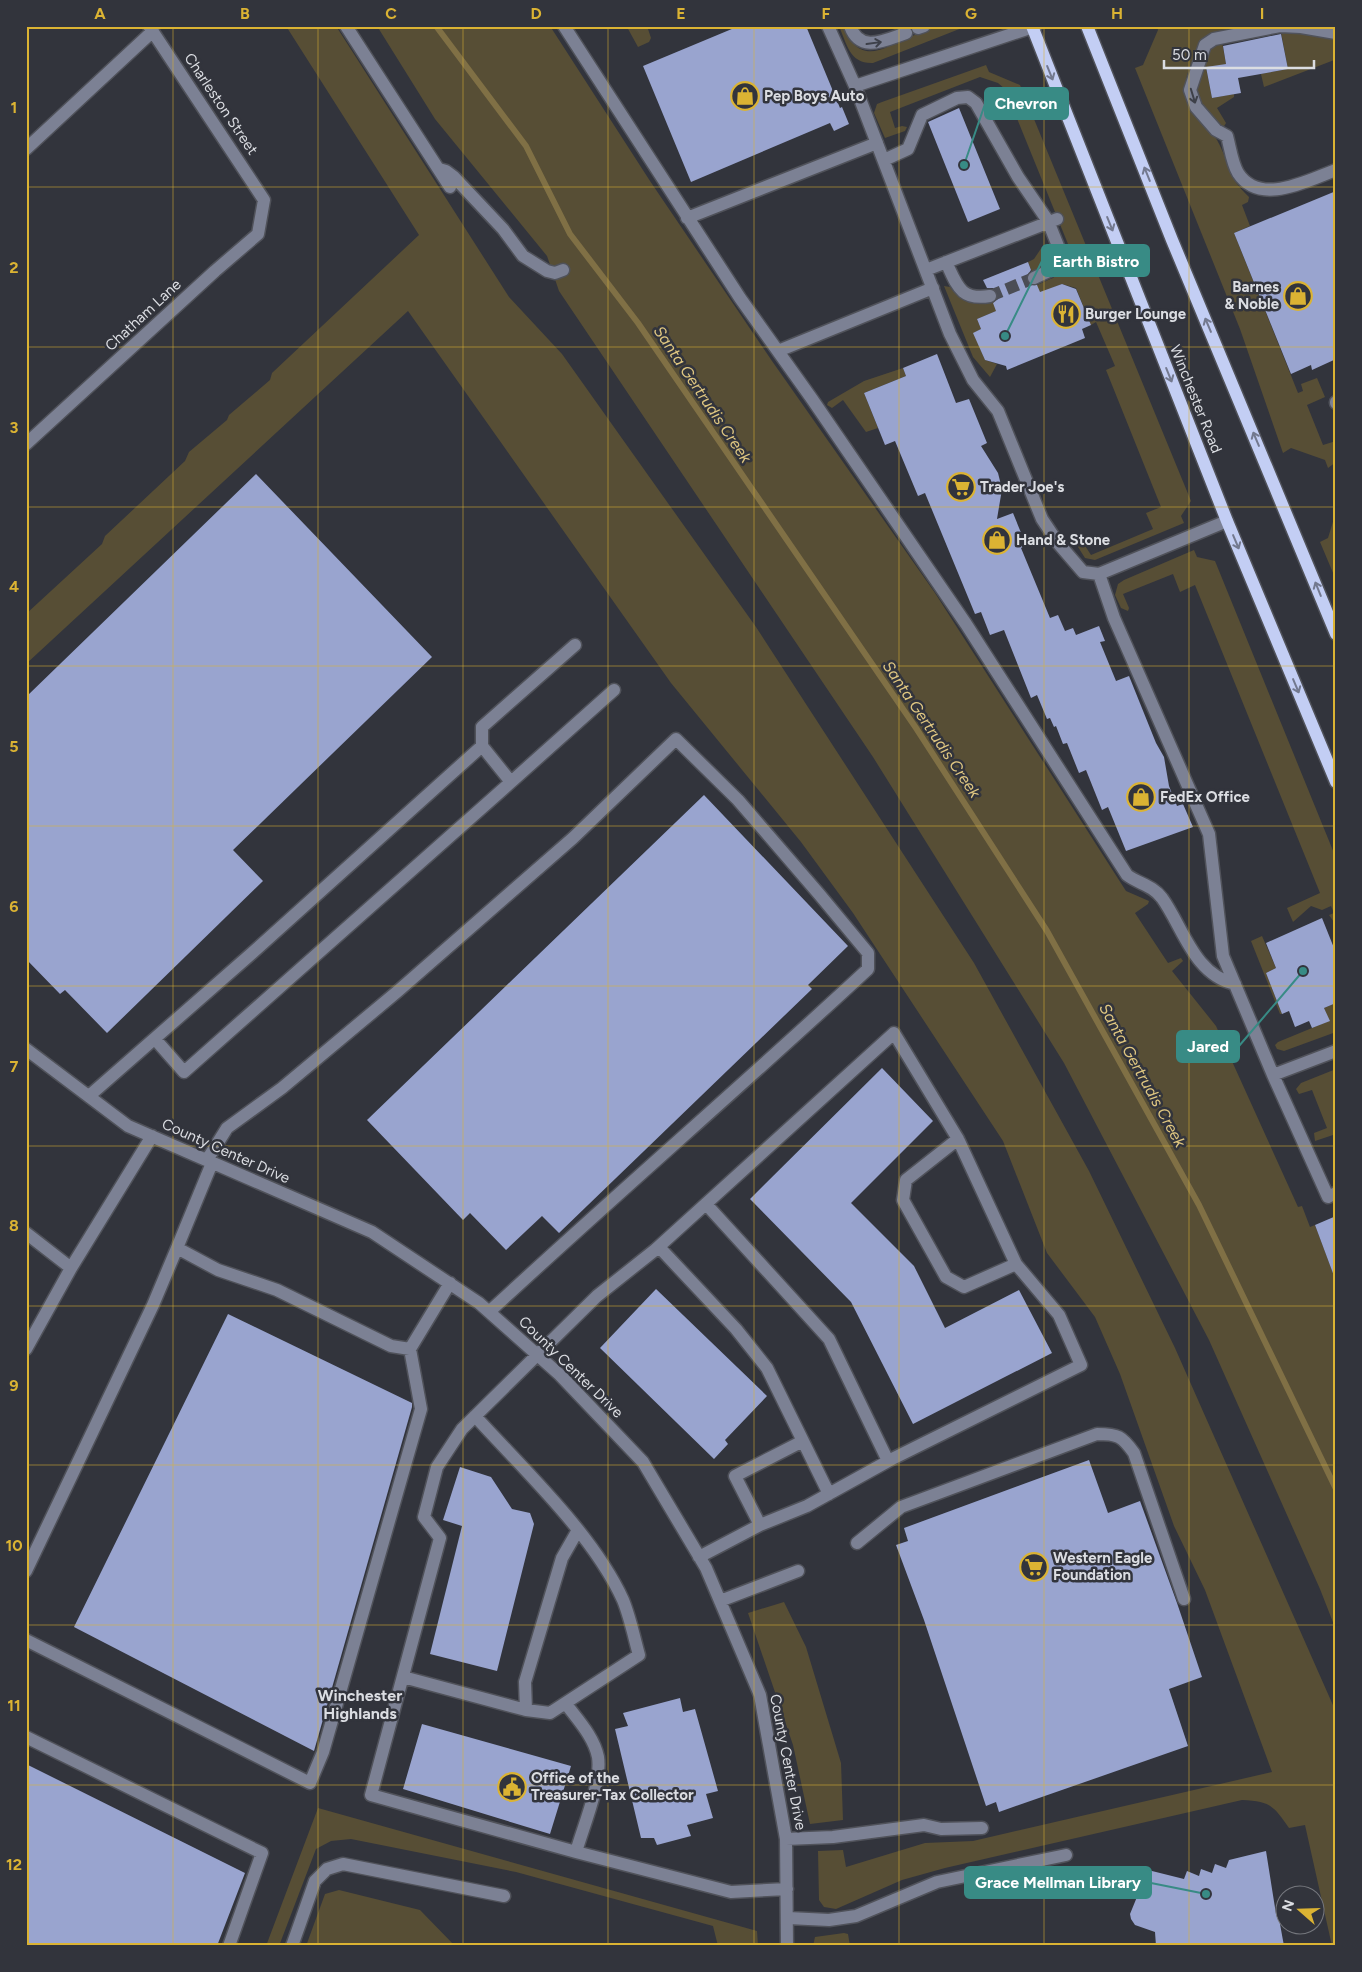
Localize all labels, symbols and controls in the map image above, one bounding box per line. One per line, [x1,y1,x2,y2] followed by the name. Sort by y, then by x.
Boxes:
[94,4,106,23] text: A
[240,4,250,23] text: B
[385,4,397,23] text: C
[530,4,542,23] text: D
[676,4,686,23] text: E
[822,4,831,23] text: F
[965,4,977,23] text: G
[1111,4,1123,23] text: H
[1260,4,1264,23] text: I
[866,37,882,47] one-way arrow
[1164,38,1314,70] scale bar
[1172,46,1207,64] text: 50 m
[180,50,262,159] street label: Charleston Street
[1046,65,1055,80] one-way arrow
[730,81,760,111] shop icon: Pep Boys Auto
[764,87,865,105] place label: Pep Boys Auto
[985,88,1068,119] callout: Chevron
[1188,88,1198,104] one-way arrow
[995,94,1057,113] text: Chevron
[11,98,17,117] text: 1
[1141,167,1150,182] one-way arrow
[1106,216,1115,231] one-way arrow
[1042,245,1149,276] callout: Earth Bistro
[1053,252,1139,271] text: Earth Bistro
[9,258,19,277] text: 2
[101,275,185,355] street label: Chatham Lane
[1224,278,1280,313] place label: Barnes & Noble
[1283,281,1313,311] shop icon: Barnes & Noble
[1051,299,1081,329] restaurant icon: Burger Lounge
[1085,305,1187,323] place label: Burger Lounge
[1203,318,1212,333] one-way arrow
[650,322,756,468] water label: Santa Gertrudis Creek
[1166,342,1226,456] street label: Winchester Road
[1165,367,1175,382] one-way arrow
[10,418,19,437] text: 3
[1251,432,1260,447] one-way arrow
[946,472,976,502] supermarket icon: Trader Joe's
[980,478,1064,496] place label: Trader Joe's
[982,525,1012,555] shop icon: Hand & Stone
[1016,531,1111,549] place label: Hand & Stone
[1232,535,1241,550] one-way arrow
[9,577,19,596] text: 4
[1312,582,1322,597] one-way arrow
[879,657,985,803] water label: Santa Gertrudis Creek
[1291,678,1301,693] one-way arrow
[9,737,19,756] text: 5
[1126,782,1156,812] shop icon: FedEx Office
[1160,788,1251,806] place label: FedEx Office
[9,897,19,916] text: 6
[1095,1000,1191,1152] water label: Santa Gertrudis Creek
[1177,1031,1239,1062] callout: Jared
[1187,1037,1229,1056] text: Jared
[10,1057,19,1076] text: 7
[159,1115,293,1187] street label: County Center Drive
[9,1216,19,1235] text: 8
[515,1313,627,1421] street label: County Center Drive
[9,1376,19,1395] text: 9
[5,1536,23,1555] text: 10
[1053,1549,1153,1584] place label: Western Eagle Foundation
[1019,1552,1049,1582] supermarket icon: Western Eagle Foundation
[318,1686,402,1723] district label: Winchester Highlands
[766,1692,810,1832] street label: County Center Drive
[7,1696,21,1715] text: 11
[531,1769,694,1804] place label: Office of the Treasurer-Tax Collector
[497,1772,527,1802] public building icon: Office of the Treasurer-Tax Collector
[6,1855,22,1874] text: 12
[965,1867,1151,1898] callout: Grace Mellman Library
[975,1873,1142,1892] text: Grace Mellman Library
[1274,1884,1324,1934] north arrow
[1278,1898,1298,1914] text: N

